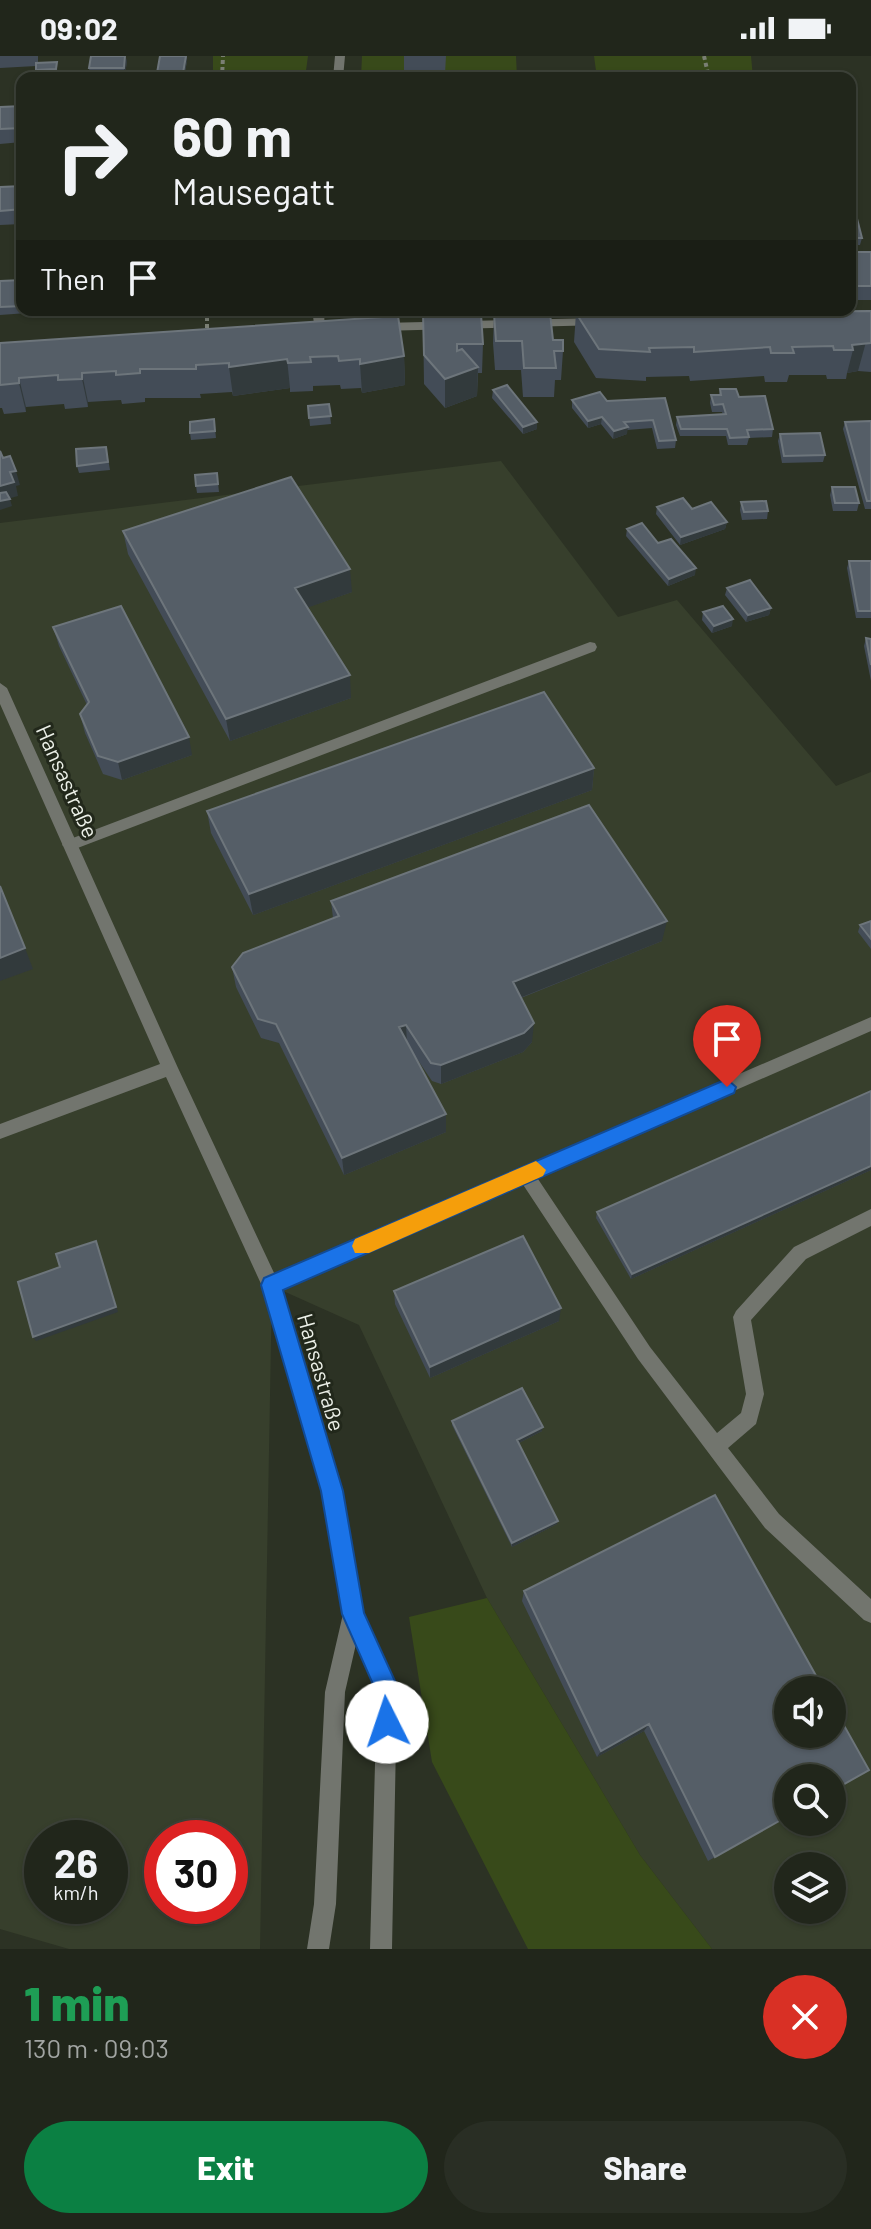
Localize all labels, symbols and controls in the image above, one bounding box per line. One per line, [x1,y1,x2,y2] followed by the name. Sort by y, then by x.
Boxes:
[40,10,118,46] text: 09:02
[172,101,292,168] text: 60 m
[40,104,144,208] icon: right
[172,169,336,212] text: Mausegatt
[121,256,165,300] icon: arrive
[40,260,105,296] text: Then
[32,720,104,842] street label: Hansastraße
[693,1005,761,1087] pin
[705,1017,749,1061] icon: arrive
[293,1310,351,1434] street label: Hansastraße
[774,1676,846,1924] map controls
[774,1676,846,1748] button: sound
[345,1680,429,1764] position arrow
[774,1764,846,1836] button: search
[144,1820,248,1924] speed limit sign: 30
[54,1838,98,1886] text: 26
[774,1852,846,1924] button: layers
[53,1880,99,1904] text: km/h
[24,1973,130,2031] text: 1 min
[763,1975,847,2059] button: close
[24,2032,169,2063] text: 130 m · 09:03
[24,2121,428,2213] button: Exit
[444,2121,847,2213] button: Share

